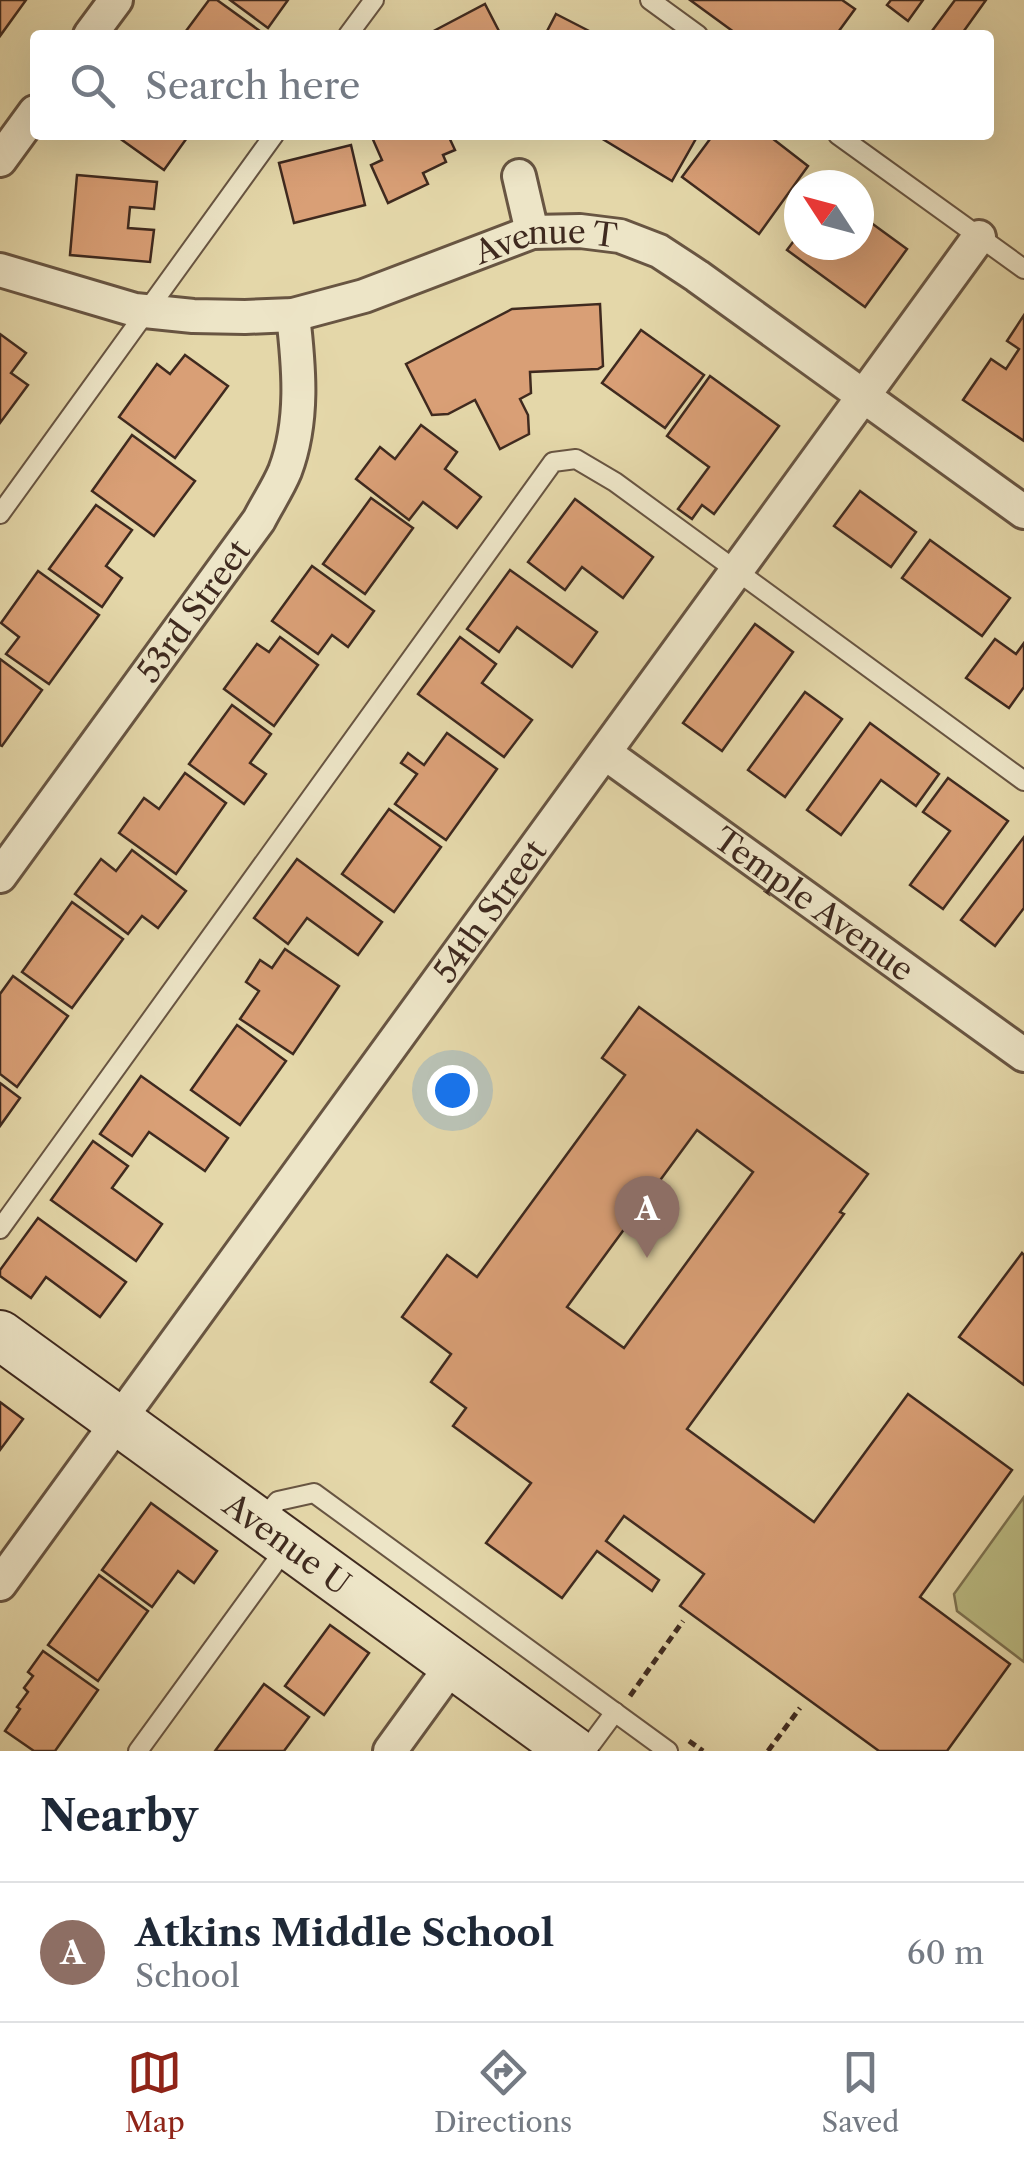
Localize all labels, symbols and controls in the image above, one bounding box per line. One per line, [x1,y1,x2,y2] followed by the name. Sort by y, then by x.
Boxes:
[30,30,994,140] search box
[65,58,120,113] icon: search
[145,62,360,109] text: Search here
[784,170,874,260] north arrow
[468,211,619,272] street label: Avenue T
[128,531,258,690] street label: 53rd Street
[707,819,922,989] street label: Temple Avenue
[424,832,554,990] street label: 54th Street
[427,1065,478,1116] your location
[614,1176,680,1258] pin: A
[216,1484,358,1603] street label: Avenue U
[40,1790,198,1842] text: Nearby
[135,1909,554,1956] text: Atkins Middle School
[60,1933,85,1972] text: A
[907,1933,984,1972] text: 60 m
[135,1956,240,1995] text: School
[125,2045,185,2139] tab: Map
[434,2045,572,2139] tab: Directions
[822,2045,899,2139] tab: Saved

